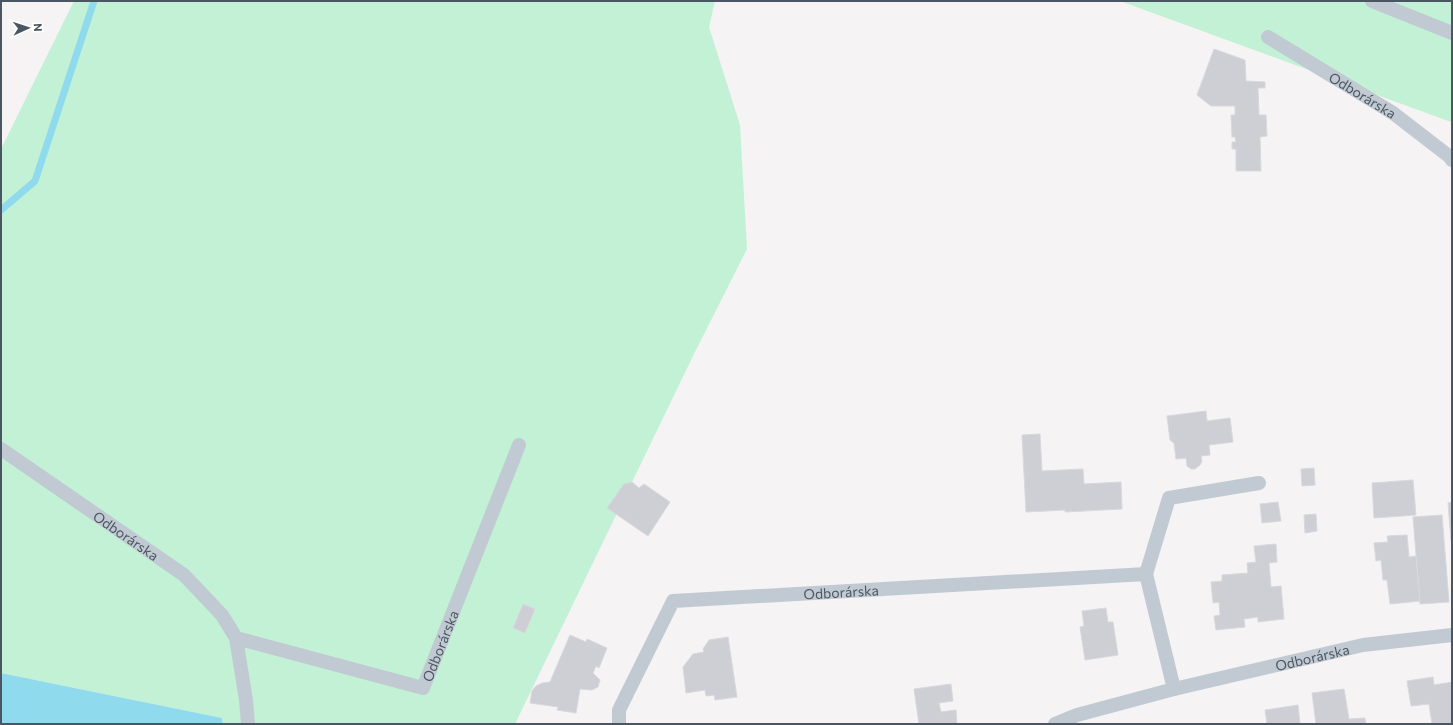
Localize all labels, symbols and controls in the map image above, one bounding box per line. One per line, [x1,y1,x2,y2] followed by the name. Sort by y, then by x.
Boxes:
[8,8,48,48] north arrow
[32,23,45,32] text: N
[1326,68,1400,122] street label: Odborárska
[90,507,162,564] street label: Odborárska
[803,581,879,602] street label: Odborárska
[418,607,461,684] street label: Odborárska
[1273,640,1351,674] street label: Odborárska

